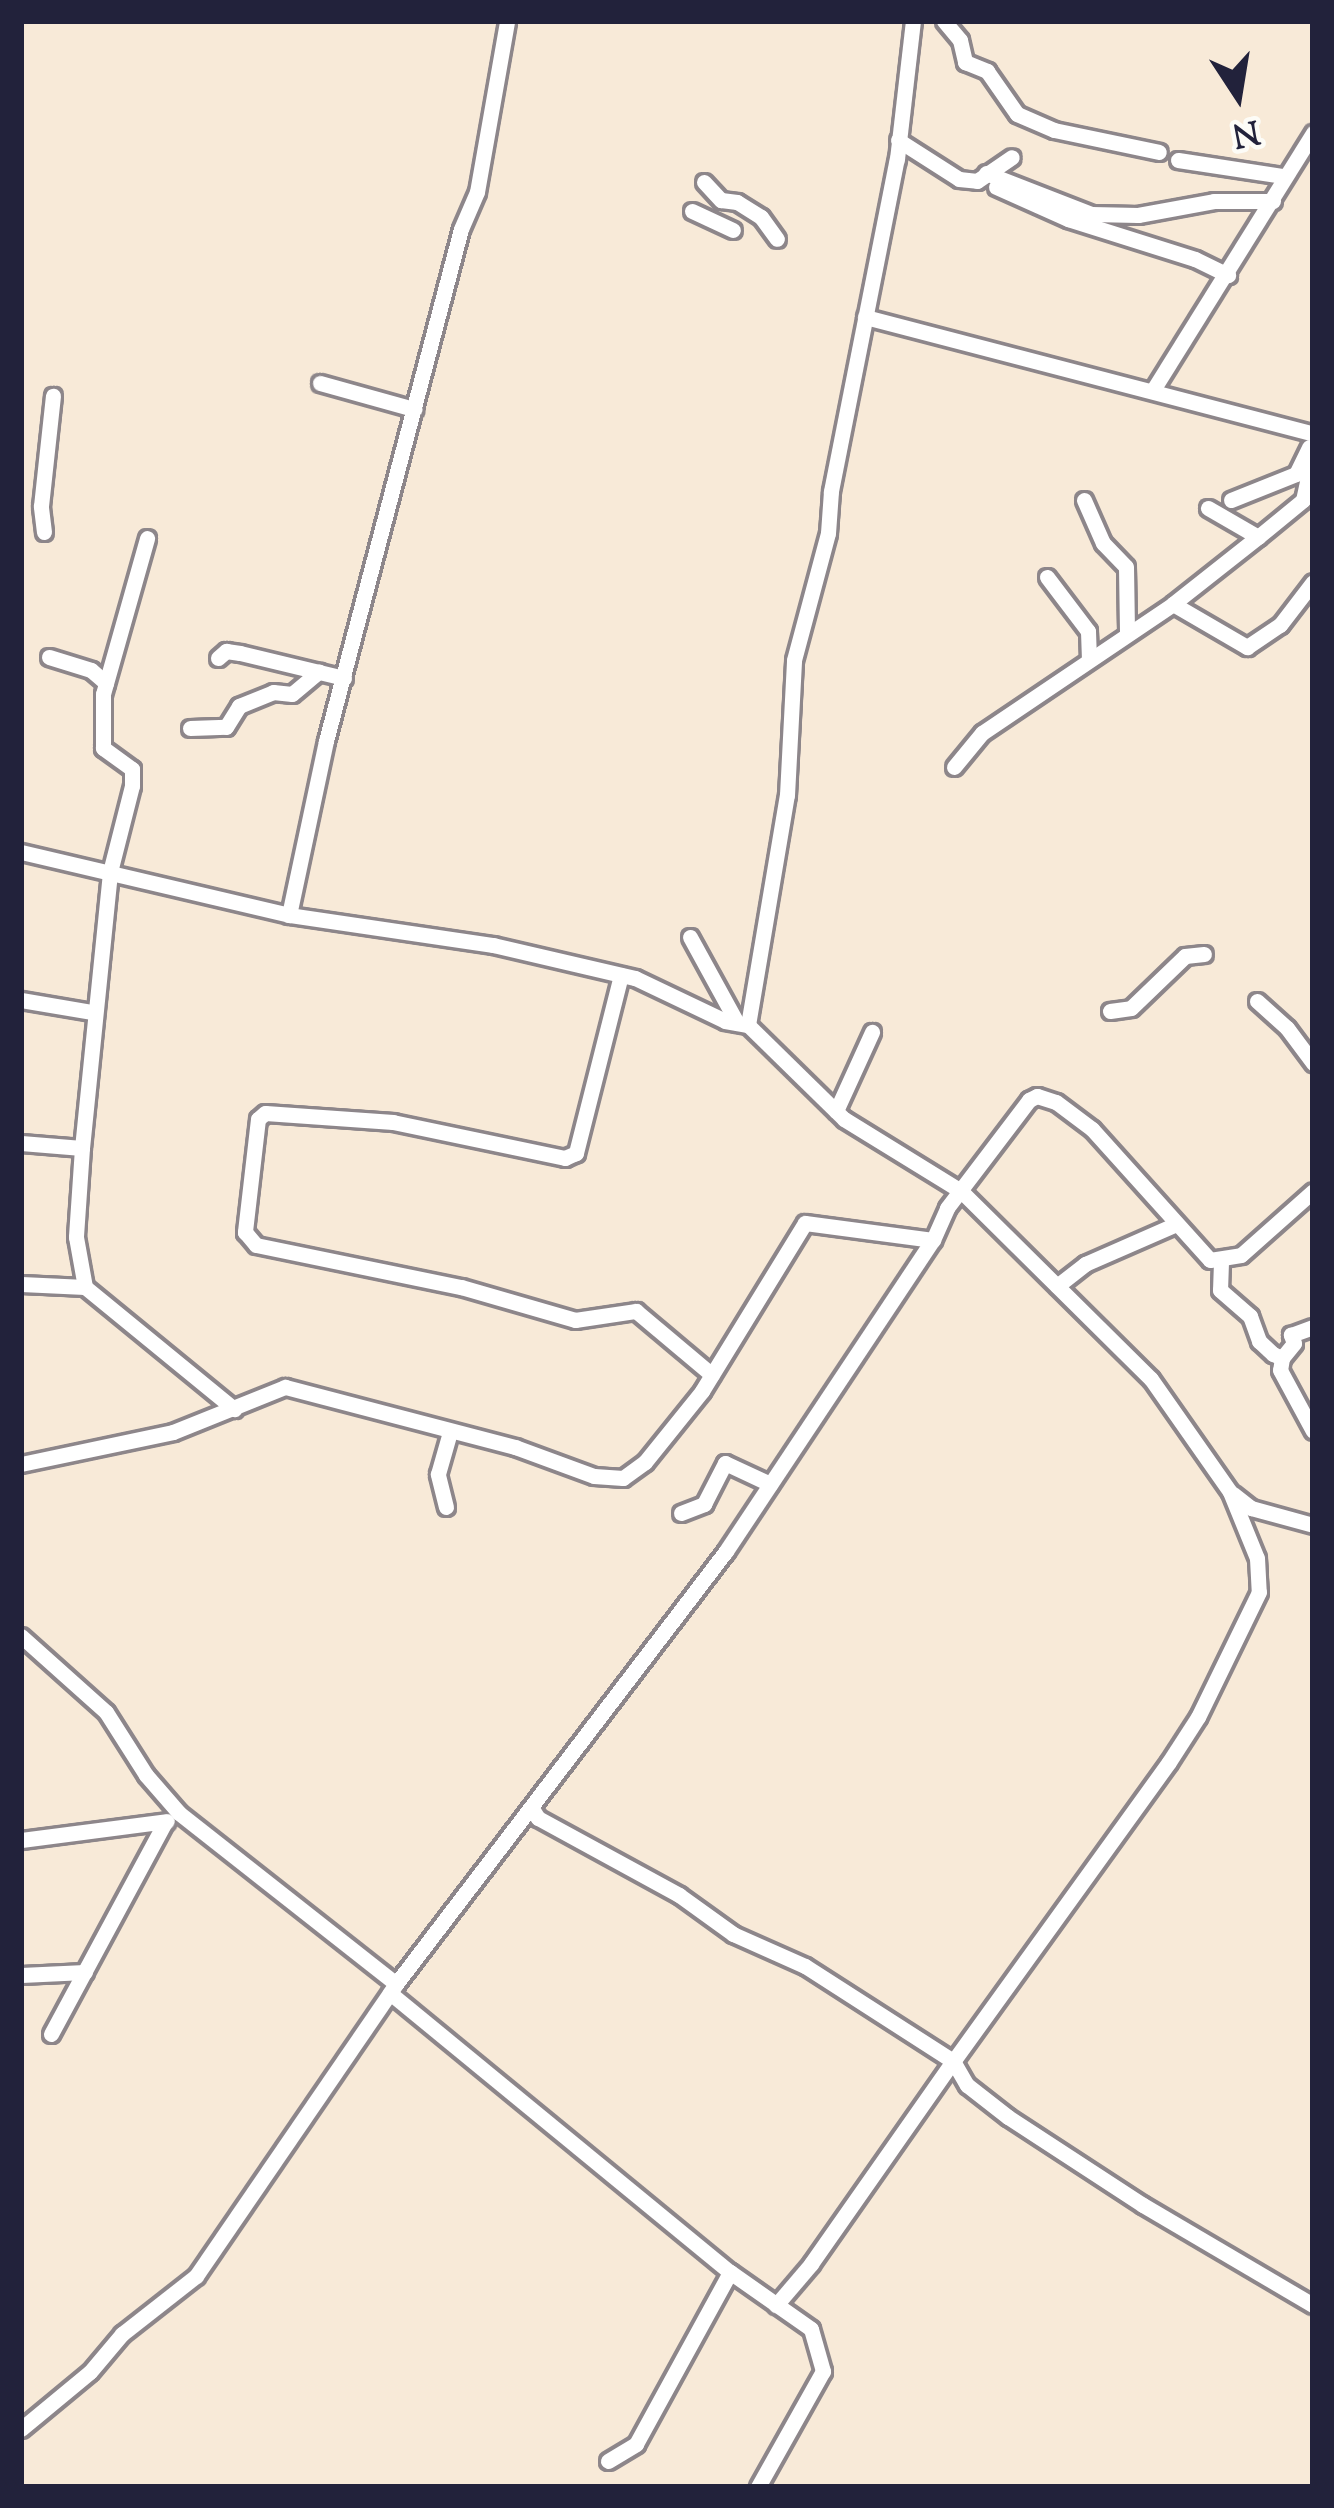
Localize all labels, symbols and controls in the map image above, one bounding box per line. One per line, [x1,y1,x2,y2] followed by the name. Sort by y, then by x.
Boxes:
[1178,36,1298,156] north arrow
[1228,105,1263,157] text: N

